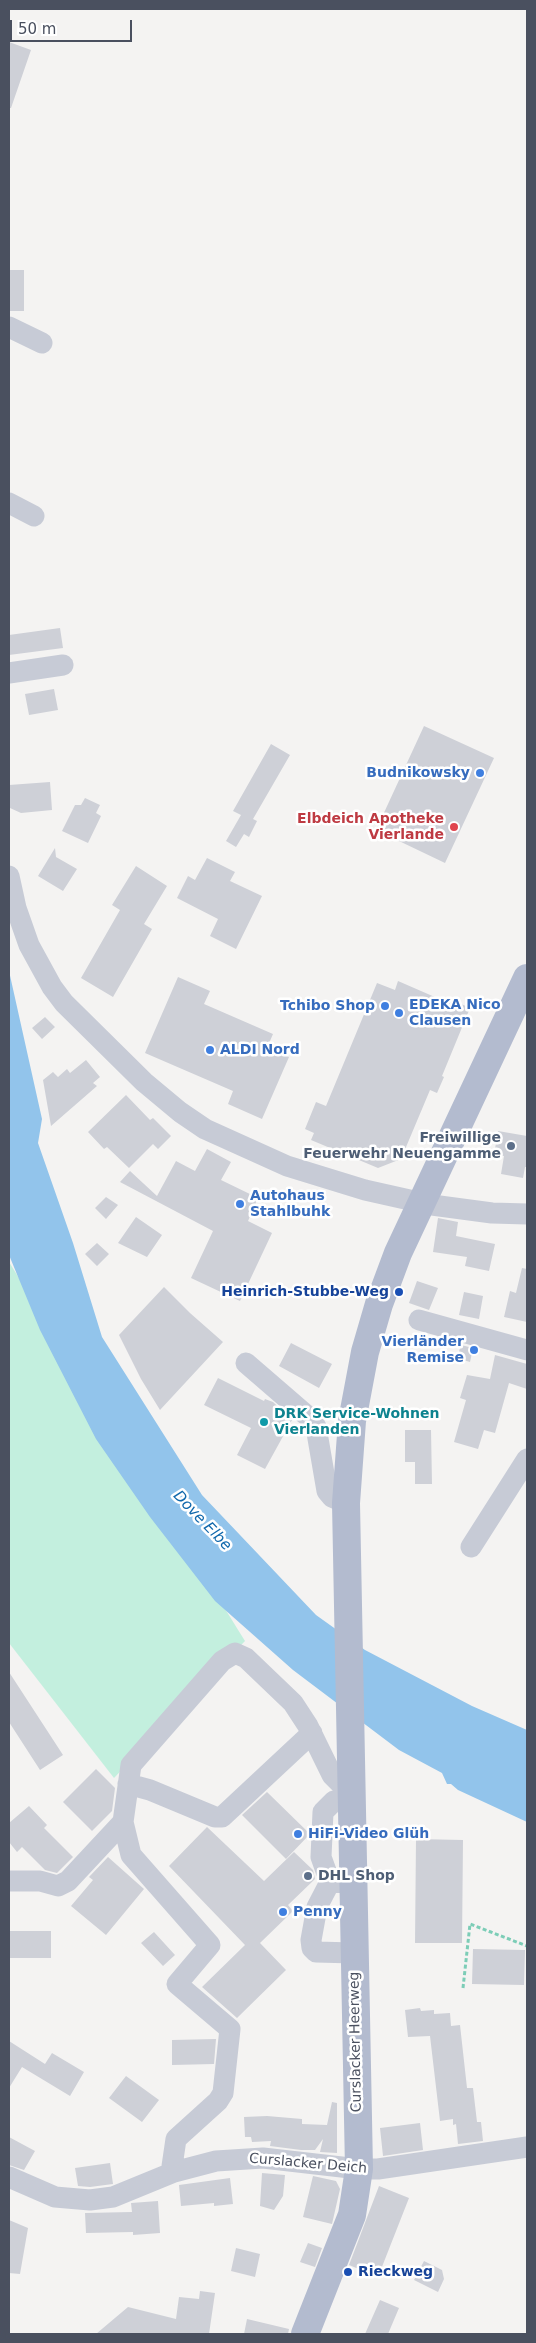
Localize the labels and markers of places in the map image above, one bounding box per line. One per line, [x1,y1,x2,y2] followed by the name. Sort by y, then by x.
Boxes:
[366,765,470,781] place label: Budnikowsky
[474,767,486,779] marker: Budnikowsky
[297,811,444,844] place label: Elbdeich Apotheke Vierlande
[448,821,460,833] marker: Elbdeich Apotheke Vierlande
[409,997,501,1030] place label: EDEKA Nico Clausen
[280,998,375,1014] place label: Tchibo Shop
[379,1000,391,1012] marker: Tchibo Shop
[393,1007,405,1019] marker: EDEKA Nico Clausen
[220,1042,300,1058] place label: ALDI Nord
[204,1044,216,1056] marker: ALDI Nord
[303,1130,501,1162] place label: Freiwillige Feuerwehr Neuengamme
[505,1140,517,1152] marker: Freiwillige Feuerwehr Neuengamme
[250,1188,330,1220] place label: Autohaus Stahlbuhk
[234,1198,246,1210] marker: Autohaus Stahlbuhk
[221,1284,389,1300] place label: Heinrich-Stubbe-Weg
[393,1286,405,1298] marker: Heinrich-Stubbe-Weg
[382,1334,464,1366] place label: Vierländer Remise
[468,1344,480,1356] marker: Vierländer Remise
[274,1406,439,1438] place label: DRK Service-Wohnen Vierlanden
[258,1416,270,1428] marker: DRK Service-Wohnen Vierlanden
[308,1826,429,1842] place label: HiFi-Video Glüh
[292,1828,304,1840] marker: HiFi-Video Glüh
[318,1868,395,1884] place label: DHL Shop
[302,1870,314,1882] marker: DHL Shop
[293,1904,342,1920] place label: Penny
[277,1906,289,1918] marker: Penny
[358,2264,433,2280] place label: Rieckweg
[342,2266,354,2278] marker: Rieckweg

